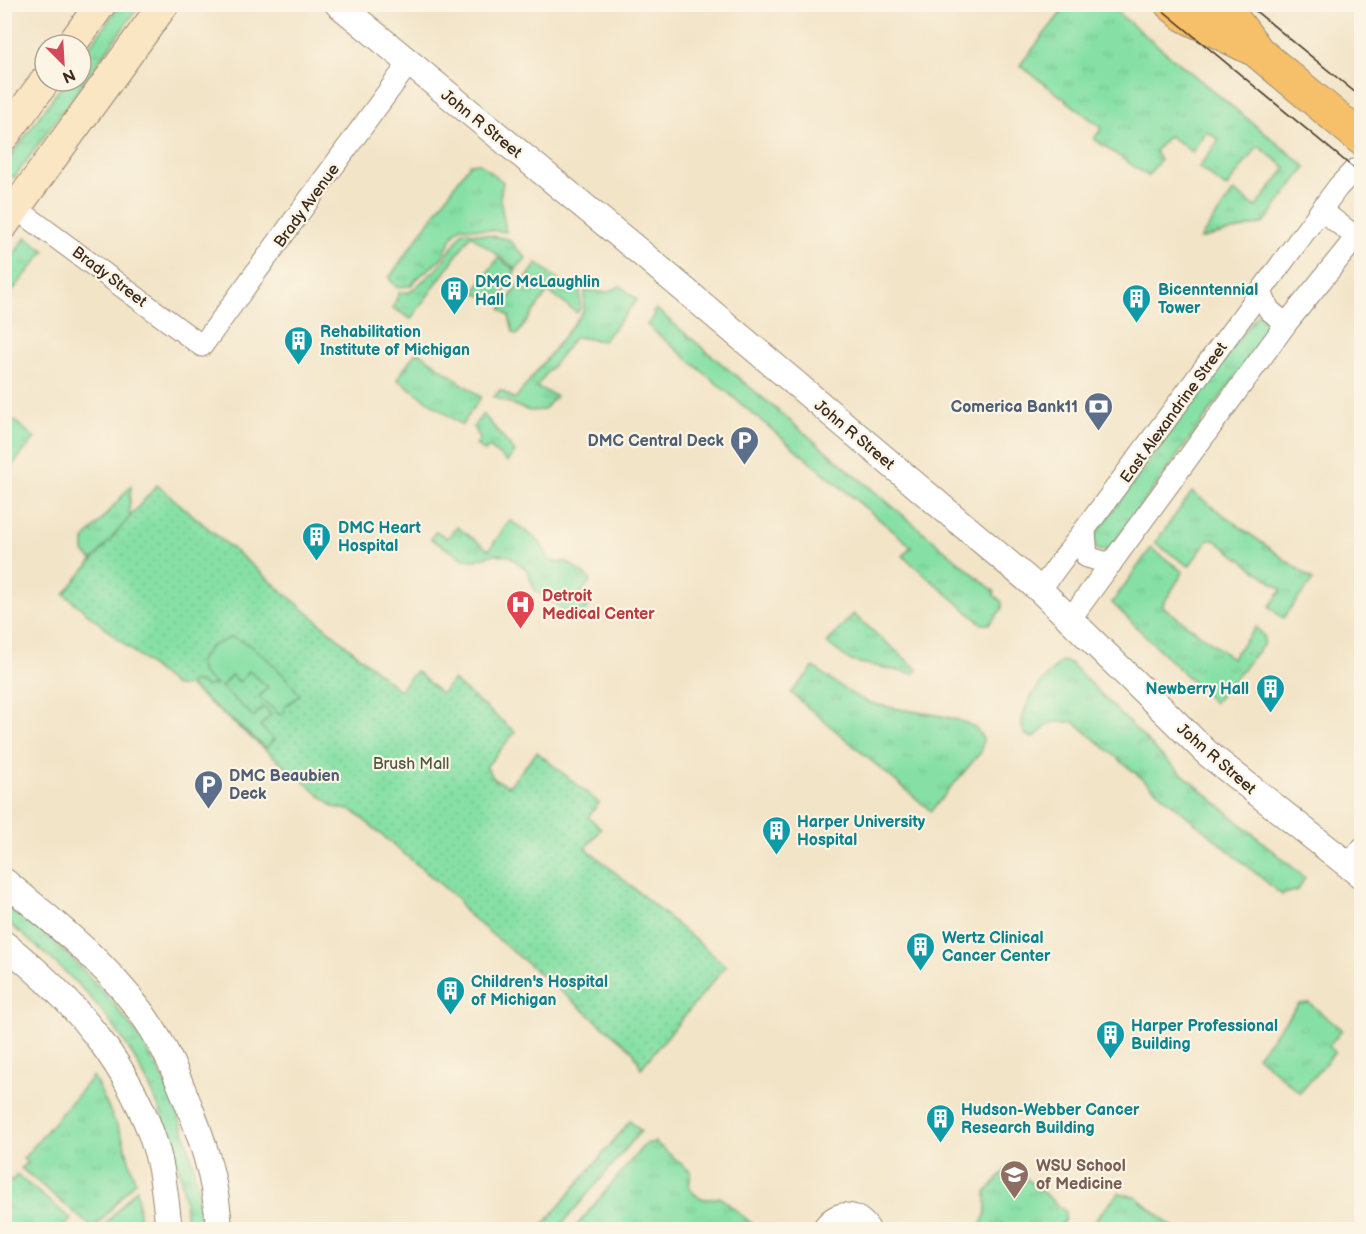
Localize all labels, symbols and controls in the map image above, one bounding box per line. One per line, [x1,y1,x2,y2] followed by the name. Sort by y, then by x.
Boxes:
[33,33,93,93] north arrow
[59,64,78,86] text: N
[437,86,525,163] street label: John R Street
[270,160,344,251] street label: Brady Avenue
[68,243,150,312] street label: Brady Street
[475,273,600,310] place label: DMC McLaughlin Hall
[438,274,470,316] building icon: DMC McLaughlin Hall
[1158,281,1258,318] place label: Bicenntennial Tower
[1121,282,1153,324] building icon: Bicenntennial Tower
[320,323,470,360] place label: Rehabilitation Institute of Michigan
[283,324,315,366] building icon: Rehabilitation Institute of Michigan
[1117,339,1232,487] street label: East Alexandrine Street
[1083,390,1115,432] bank icon: Comerica Bank11
[810,396,898,474] street label: John R Street
[951,398,1078,417] place label: Comerica Bank11
[729,424,761,466] parking icon: DMC Central Deck
[588,432,725,451] place label: DMC Central Deck
[338,519,421,556] place label: DMC Heart Hospital
[301,520,333,562] building icon: DMC Heart Hospital
[542,587,655,624] place label: Detroit Medical Center
[505,588,537,630] hospital icon: Detroit Medical Center
[1254,672,1286,714] building icon: Newberry Hall
[1145,680,1249,699] place label: Newberry Hall
[1173,720,1260,799] street label: John R Street
[373,755,449,774] park label: Brush Mall
[229,767,340,804] place label: DMC Beaubien Deck
[192,768,224,810] parking icon: DMC Beaubien Deck
[797,813,926,850] place label: Harper University Hospital
[760,814,792,856] building icon: Harper University Hospital
[942,929,1051,966] place label: Wertz Clinical Cancer Center
[905,930,937,972] building icon: Wertz Clinical Cancer Center
[471,973,608,1010] place label: Children's Hospital of Michigan
[434,974,466,1016] building icon: Children's Hospital of Michigan
[1131,1017,1278,1054] place label: Harper Professional Building
[1094,1018,1126,1060] building icon: Harper Professional Building
[961,1101,1140,1138] place label: Hudson-Webber Cancer Research Building
[924,1102,956,1144] building icon: Hudson-Webber Cancer Research Building
[1036,1157,1126,1194] place label: WSU School of Medicine
[999,1158,1031,1200] school or university icon: WSU School of Medicine

